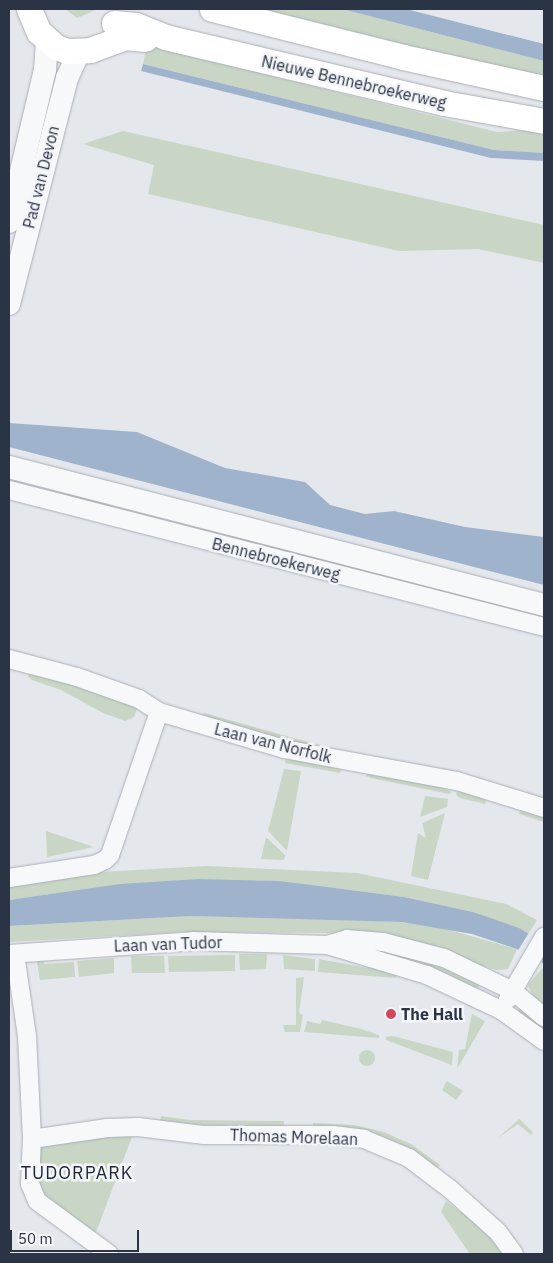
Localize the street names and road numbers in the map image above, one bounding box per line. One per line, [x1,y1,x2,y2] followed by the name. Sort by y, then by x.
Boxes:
[260,51,448,113] street label: Nieuwe Bennebroekerweg
[19,124,63,230] street label: Pad van Devon
[210,534,342,584] street label: Bennebroekerweg
[212,719,334,767] street label: Laan van Norfolk
[113,933,223,955] street label: Laan van Tudor
[230,1125,358,1149] street label: Thomas Morelaan

